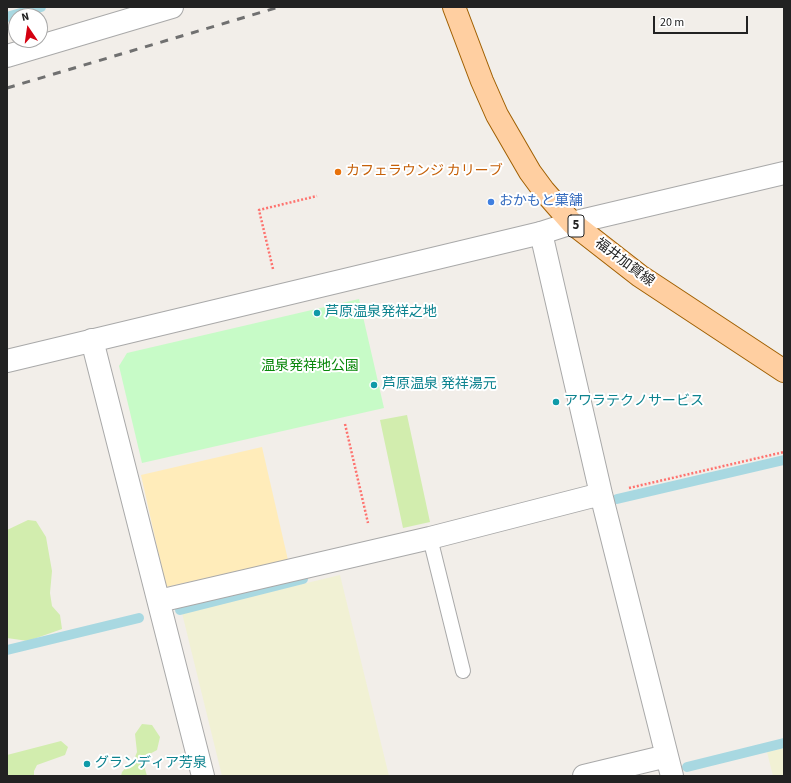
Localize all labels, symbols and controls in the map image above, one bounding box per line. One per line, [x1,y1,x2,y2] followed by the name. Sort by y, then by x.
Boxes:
[8,8,48,48] north arrow
[655,8,750,34] scale bar
[20,9,31,25] text: N
[660,14,684,31] text: 20 m
[346,164,503,180] place label: カフェラウンジ カリーブ
[333,167,343,177] marker: カフェラウンジ カリーブ
[499,194,583,210] place label: おかもと菓舗
[486,197,496,207] marker: おかもと菓舗
[568,215,584,237] road number: 5
[591,235,657,291] street label: 福井加賀線
[325,305,437,321] place label: 芦原温泉発祥之地
[312,308,322,318] marker: 芦原温泉発祥之地
[261,359,359,375] park label: 温泉発祥地公園
[382,377,497,393] place label: 芦原温泉 発祥湯元
[369,380,379,390] marker: 芦原温泉 発祥湯元
[564,394,704,410] place label: アワラテクノサービス
[551,397,561,407] marker: アワラテクノサービス
[95,756,207,772] place label: グランディア芳泉
[82,759,92,769] marker: グランディア芳泉

